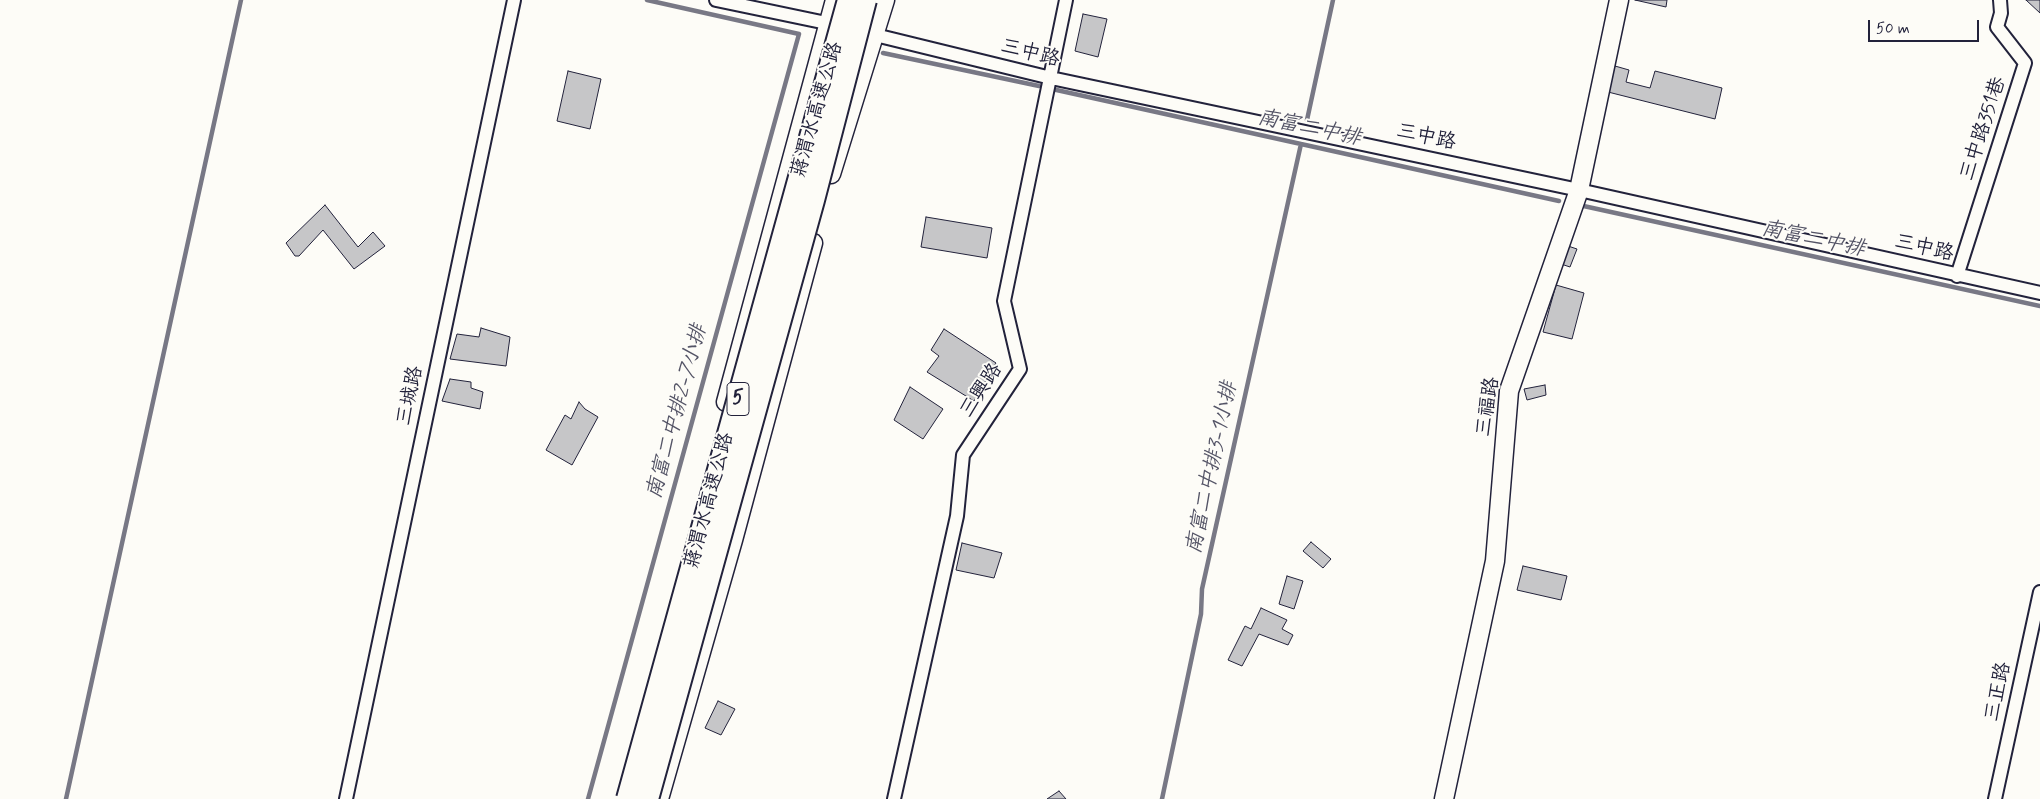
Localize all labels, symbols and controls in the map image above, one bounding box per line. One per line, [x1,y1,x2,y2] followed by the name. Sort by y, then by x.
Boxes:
[1870,10,1981,42] scale bar
[1876,19,1910,39] text: 50 m
[998,35,1062,73] street label: 三中路
[787,39,849,181] street label: 蔣渭水高速公路
[1956,74,2012,184] street label: 三中路351巷
[1255,106,1363,152] water label: 南富二中排
[1394,120,1458,156] street label: 三中路
[1759,217,1867,263] water label: 南富二中排
[1892,231,1956,267] street label: 三中路
[643,322,713,502] water label: 南富二中排2-7小排
[956,359,1008,423] street label: 三興路
[393,364,429,428] street label: 三城路
[1472,375,1506,439] street label: 三福路
[1182,380,1244,556] water label: 南富二中排3-1小排
[727,382,749,416] road number: 5
[680,430,740,572] street label: 蔣渭水高速公路
[1981,660,2017,724] street label: 三正路

